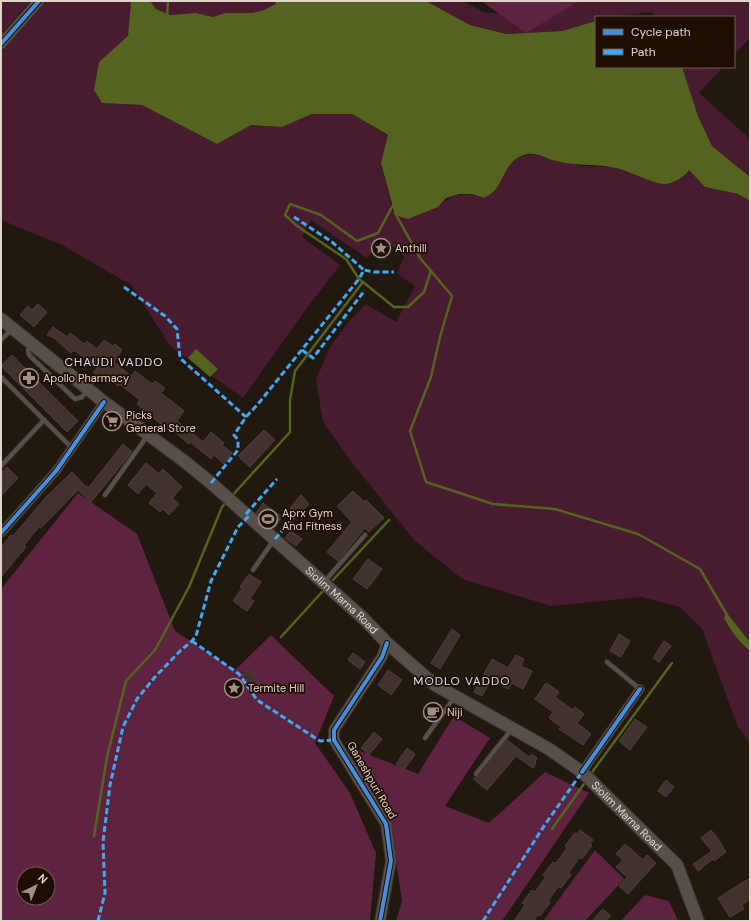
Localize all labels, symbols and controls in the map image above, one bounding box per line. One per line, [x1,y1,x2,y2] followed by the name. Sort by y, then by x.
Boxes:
[595,16,735,68] legend
[631,24,691,40] text: Cycle path
[631,44,656,60] text: Path
[370,237,392,259] place icon: Anthill
[395,241,427,255] place label: Anthill
[64,354,164,370] district label: CHAUDI VADDO
[18,367,40,389] pharmacy icon: Apollo Pharmacy
[43,371,129,385] place label: Apollo Pharmacy
[126,408,196,435] place label: Picks General Store
[101,410,123,432] supermarket icon: Picks General Store
[282,506,342,533] place label: Aprx Gym And Fitness
[257,508,279,530] sports icon: Aprx Gym And Fitness
[303,563,381,637] street label: Siolim Marna Road
[413,673,511,689] district label: MODLO VADDO
[223,677,245,699] place icon: Termite Hill
[248,681,304,695] place label: Termite Hill
[422,701,444,723] cafe icon: Niji
[447,705,463,719] place label: Niji
[344,739,400,821] street label: Ganeshpuri Road
[589,778,665,854] street label: Siolim Marna Road
[16,866,56,906] north arrow
[35,871,51,887] text: N

